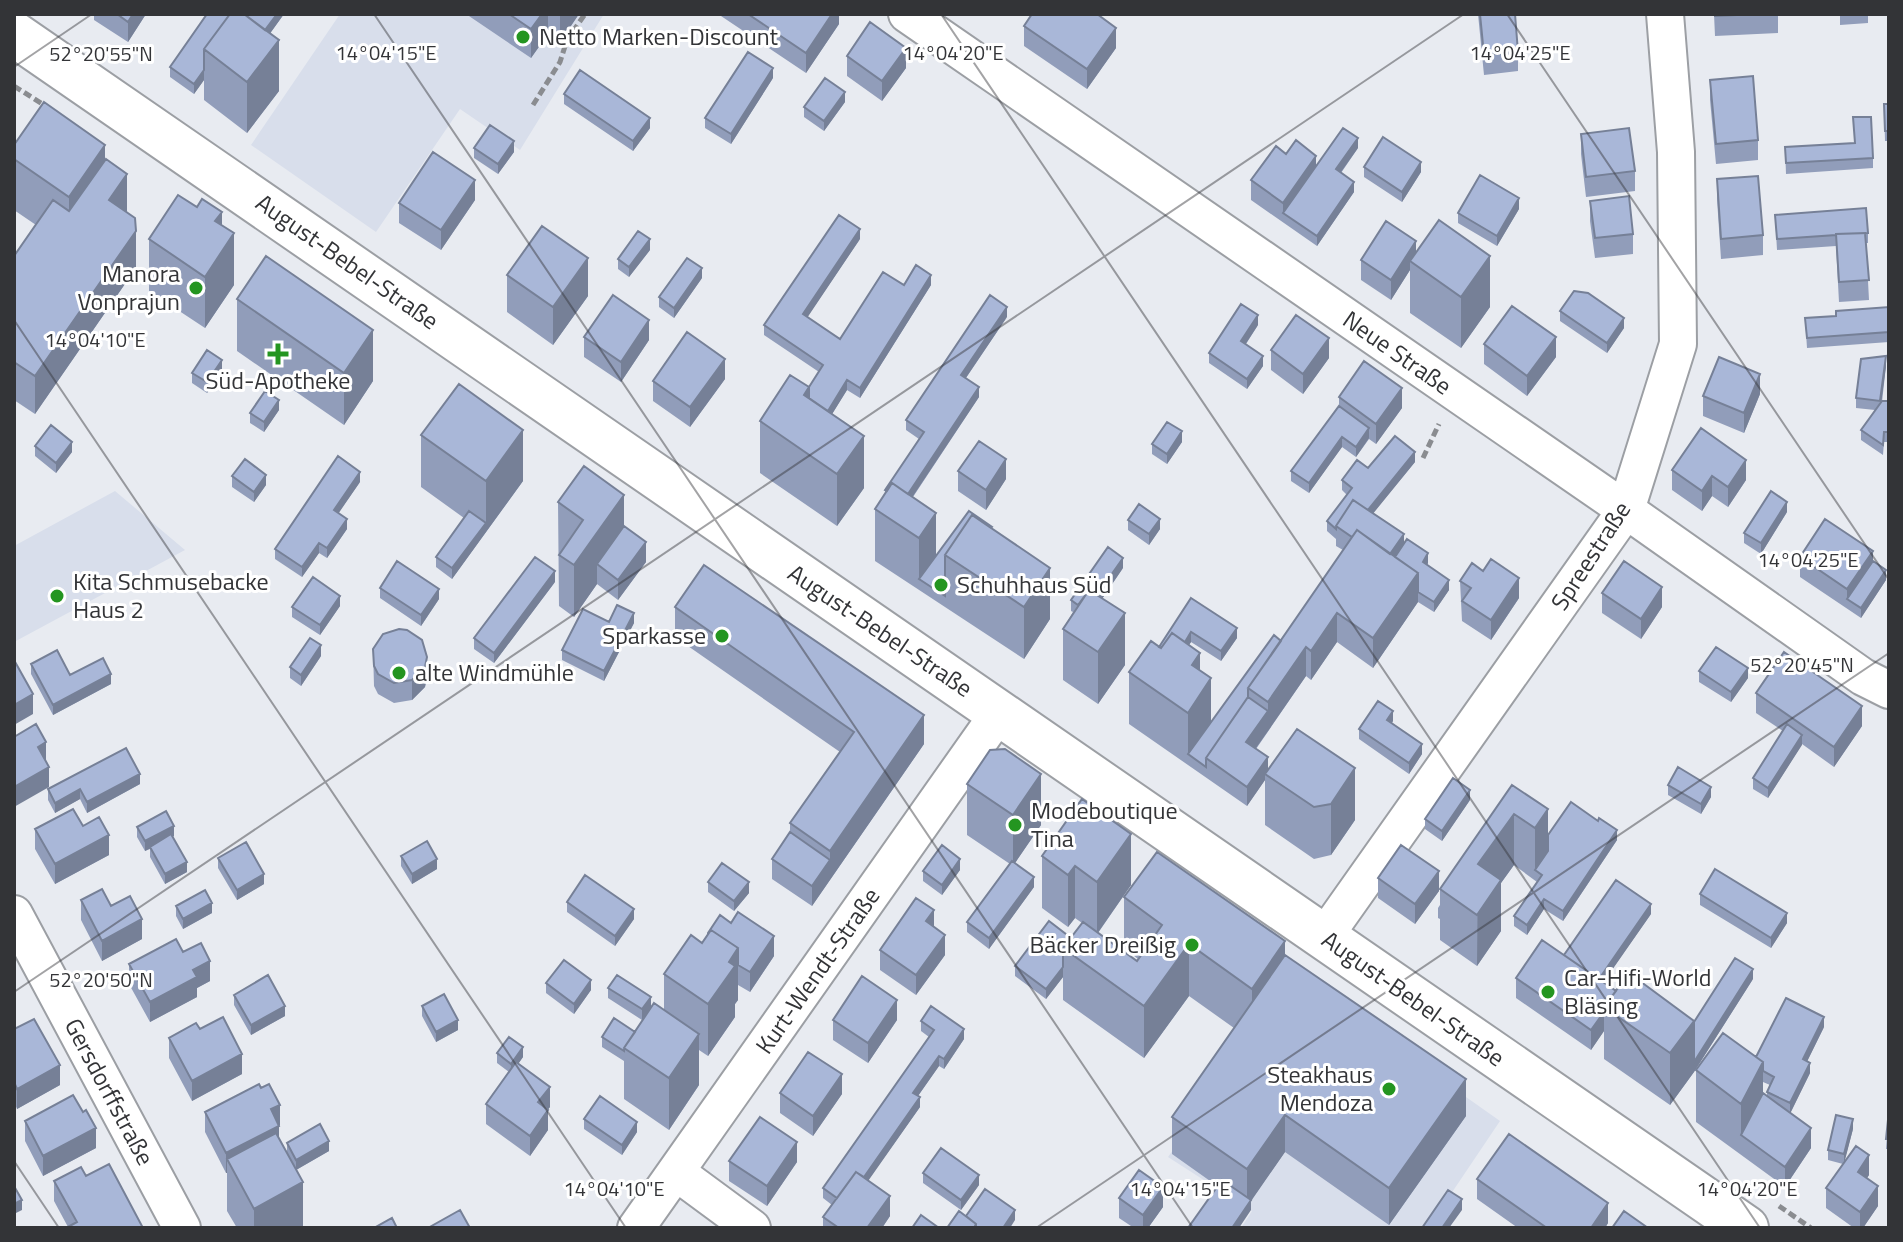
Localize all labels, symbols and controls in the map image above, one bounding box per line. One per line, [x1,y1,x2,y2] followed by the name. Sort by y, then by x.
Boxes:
[539,18,779,54] place label: Netto Marken-Discount
[514,28,532,46] marker: Netto Marken-Discount
[335,37,437,68] text: 14°04'15"E
[902,37,1004,68] text: 14°04'20"E
[1469,37,1571,68] text: 14°04'25"E
[49,38,153,69] text: 52°20'55"N
[249,184,446,338] street label: August-Bebel-Straße
[77,255,180,319] place label: Manora Vonprajun
[187,279,205,297] marker: Manora Vonprajun
[1336,301,1459,403] street label: Neue Straße
[44,324,146,355] text: 14°04'10"E
[269,345,287,363] marker: Süd-Apotheke
[206,362,350,398] place label: Süd-Apotheke
[1541,494,1639,617] street label: Spreestraße
[1757,544,1859,575] text: 14°04'25"E
[781,555,980,706] street label: August-Bebel-Straße
[73,563,269,627] place label: Kita Schmusebacke Haus 2
[957,566,1112,602] place label: Schuhhaus Süd
[932,576,950,594] marker: Schuhhaus Süd
[48,587,66,605] marker: Kita Schmusebacke Haus 2
[602,617,706,653] place label: Sparkasse
[713,627,731,645] marker: Sparkasse
[1750,649,1854,680] text: 52°20'45"N
[415,654,574,690] place label: alte Windmühle
[390,664,408,682] marker: alte Windmühle
[1031,792,1178,856] place label: Modeboutique Tina
[1006,816,1024,834] marker: Modeboutique Tina
[746,880,888,1061] street label: Kurt-Wendt-Straße
[1315,921,1512,1075] street label: August-Bebel-Straße
[1030,926,1176,962] place label: Bäcker Dreißig
[1183,936,1201,954] marker: Bäcker Dreißig
[1564,959,1712,1023] place label: Car-Hifi-World Bläsing
[49,964,153,995] text: 52°20'50"N
[1539,983,1557,1001] marker: Car-Hifi-World Bläsing
[56,1012,164,1171] street label: Gersdorffstraße
[1267,1056,1373,1120] place label: Steakhaus Mendoza
[1380,1080,1398,1098] marker: Steakhaus Mendoza
[563,1173,665,1204] text: 14°04'10"E
[1129,1173,1231,1204] text: 14°04'15"E
[1696,1173,1798,1204] text: 14°04'20"E

